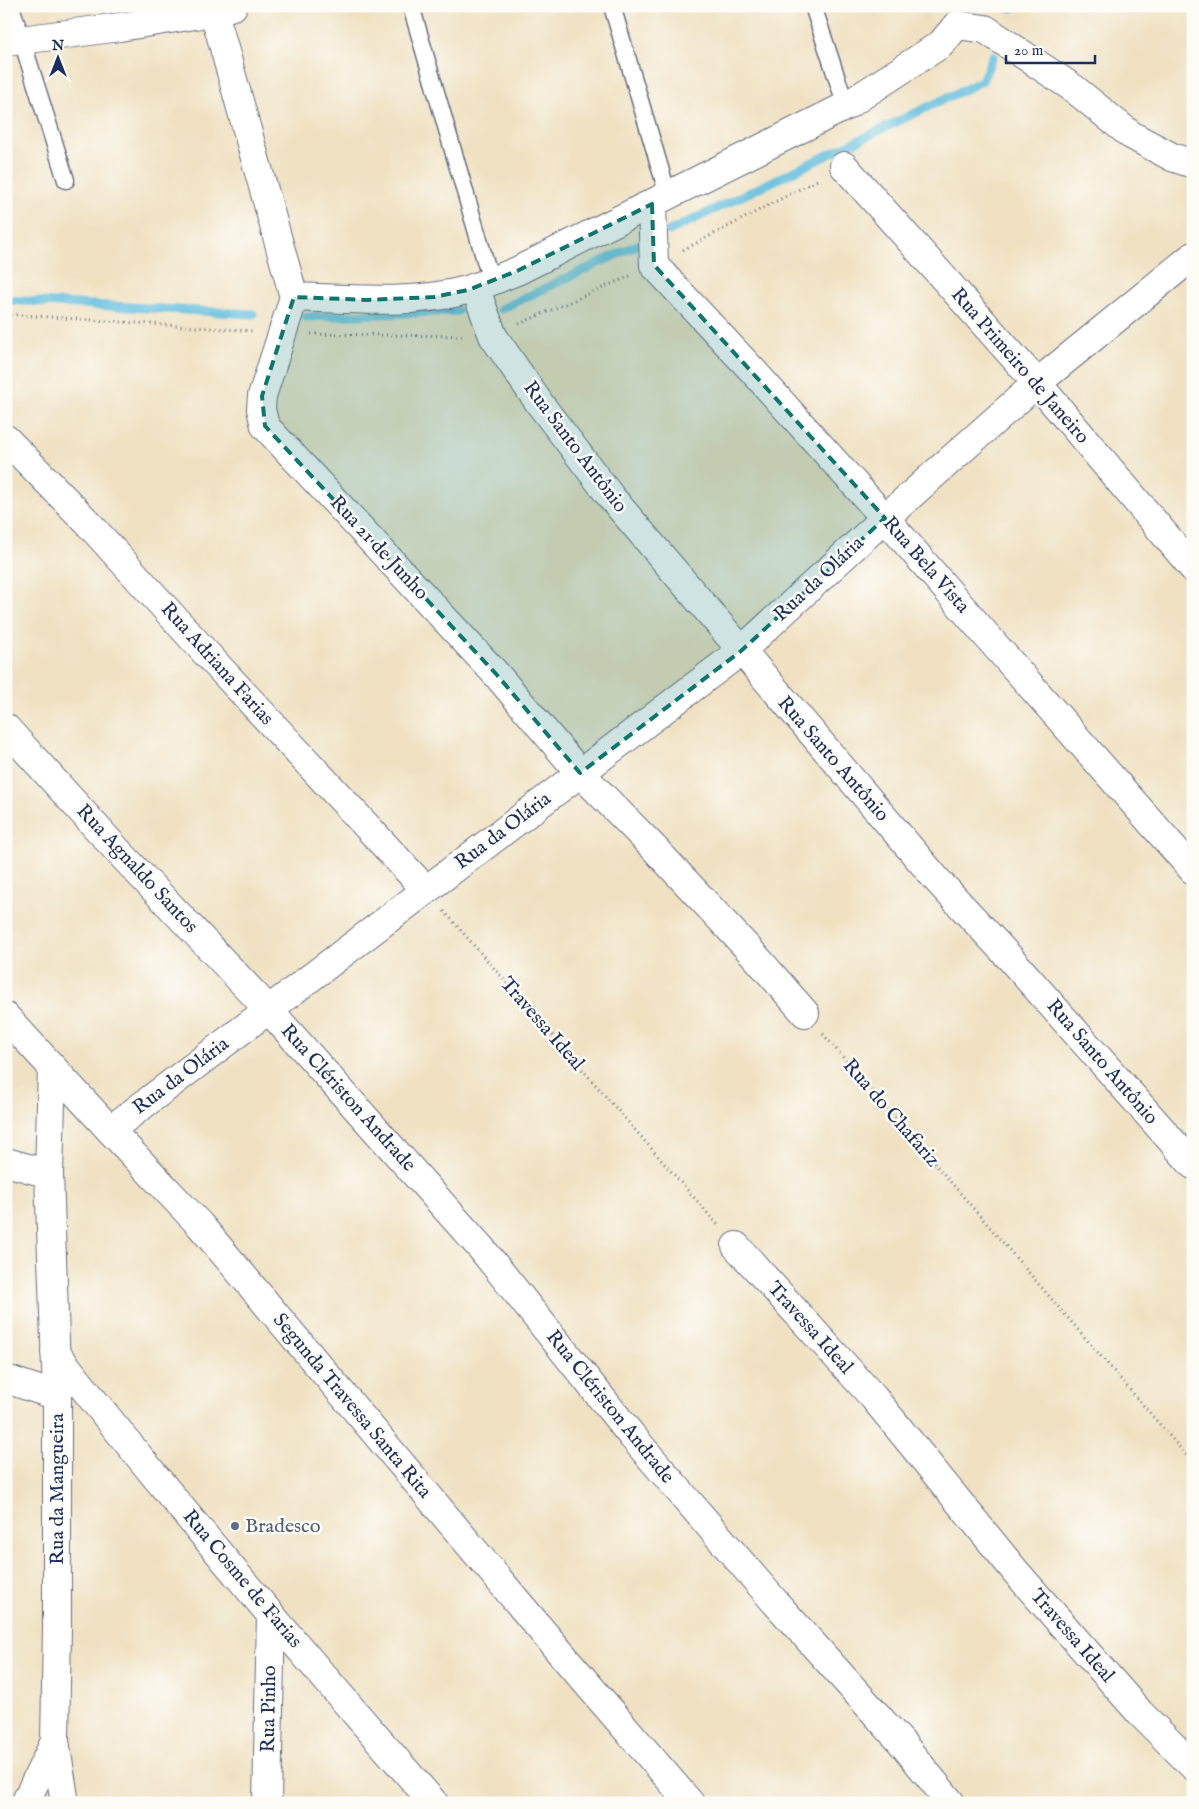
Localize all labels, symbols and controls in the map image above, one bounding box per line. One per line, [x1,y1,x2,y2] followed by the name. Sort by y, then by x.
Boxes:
[32,32,82,82] north arrow
[1006,32,1095,64] scale bar
[51,37,64,55] text: N
[1014,41,1044,60] text: 20 m
[945,283,1095,449] street label: Rua Primeiro de Janeiro
[517,376,633,518] street label: Rua Santo Antônio
[324,491,434,606] street label: Rua 21 de Junho
[877,511,975,619] street label: Rua Bela Vista
[769,531,870,627] street label: Rua da Olária
[155,597,279,731] street label: Rua Adriana Farias
[772,691,894,827] street label: Rua Santo Antônio
[450,786,556,875] street label: Rua da Olária
[71,799,203,939] street label: Rua Agnaldo Santos
[494,972,590,1076] street label: Travessa Ideal
[1041,994,1163,1130] street label: Rua Santo Antônio
[275,1019,421,1177] street label: Rua Clériston Andrade
[128,1031,234,1120] street label: Rua da Olária
[837,1054,945,1172] street label: Rua do Chafariz
[762,1276,859,1380] street label: Travessa Ideal
[267,1308,437,1504] street label: Segunda Travessa Santa Rita
[540,1325,680,1489] street label: Rua Clériston Andrade
[45,1413,70,1565] street label: Rua da Mangueira
[177,1505,307,1653] street label: Rua Cosme de Farias
[245,1514,321,1539] place label: Bradesco
[229,1520,241,1532] marker: Bradesco
[1024,1584,1120,1688] street label: Travessa Ideal
[256,1665,282,1753] street label: Rua Pinho

